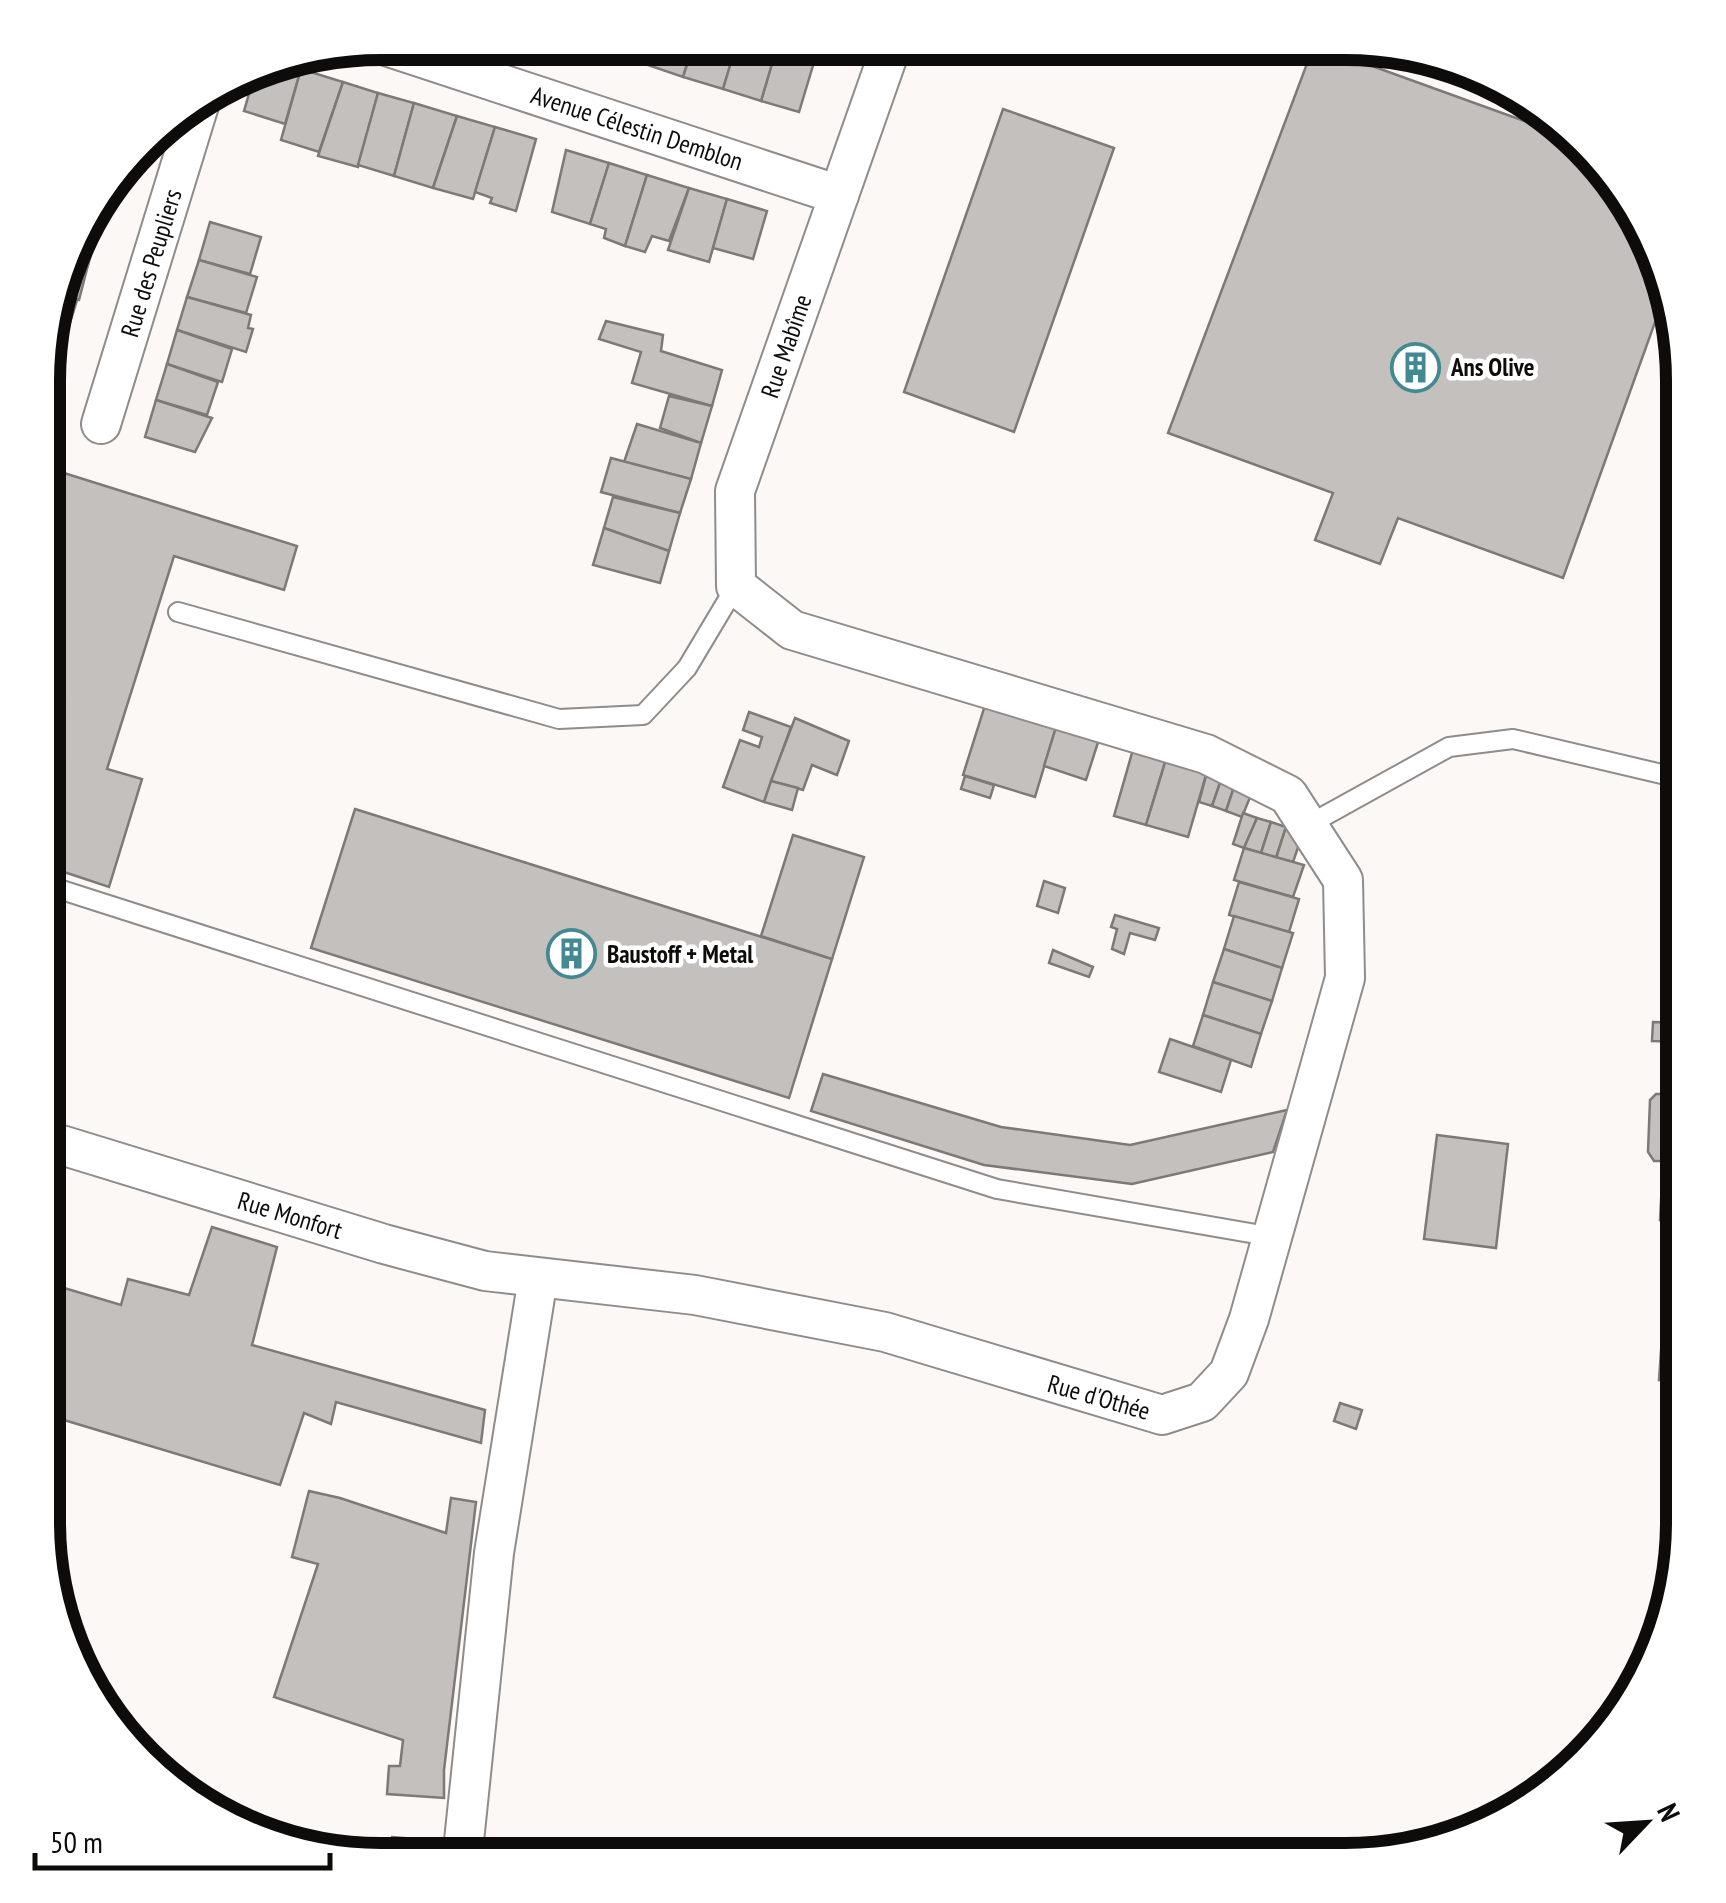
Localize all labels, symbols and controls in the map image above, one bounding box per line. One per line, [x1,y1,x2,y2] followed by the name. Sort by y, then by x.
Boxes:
[527,79,747,177] street label: Avenue Célestin Demblon
[113,185,189,341] street label: Rue des Peupliers
[753,290,819,402] street label: Rue Mabîme
[1390,341,1442,393] building icon: Ans Olive
[1450,351,1534,383] place label: Ans Olive
[546,928,598,980] building icon: Baustoff + Metal
[607,938,754,970] place label: Baustoff + Metal
[234,1184,346,1246] street label: Rue Monfort
[1044,1367,1154,1427] street label: Rue d'Othée
[1596,1773,1696,1873] north arrow
[1649,1798,1689,1827] text: N
[35,1808,330,1870] scale bar
[50,1822,103,1861] text: 50 m

